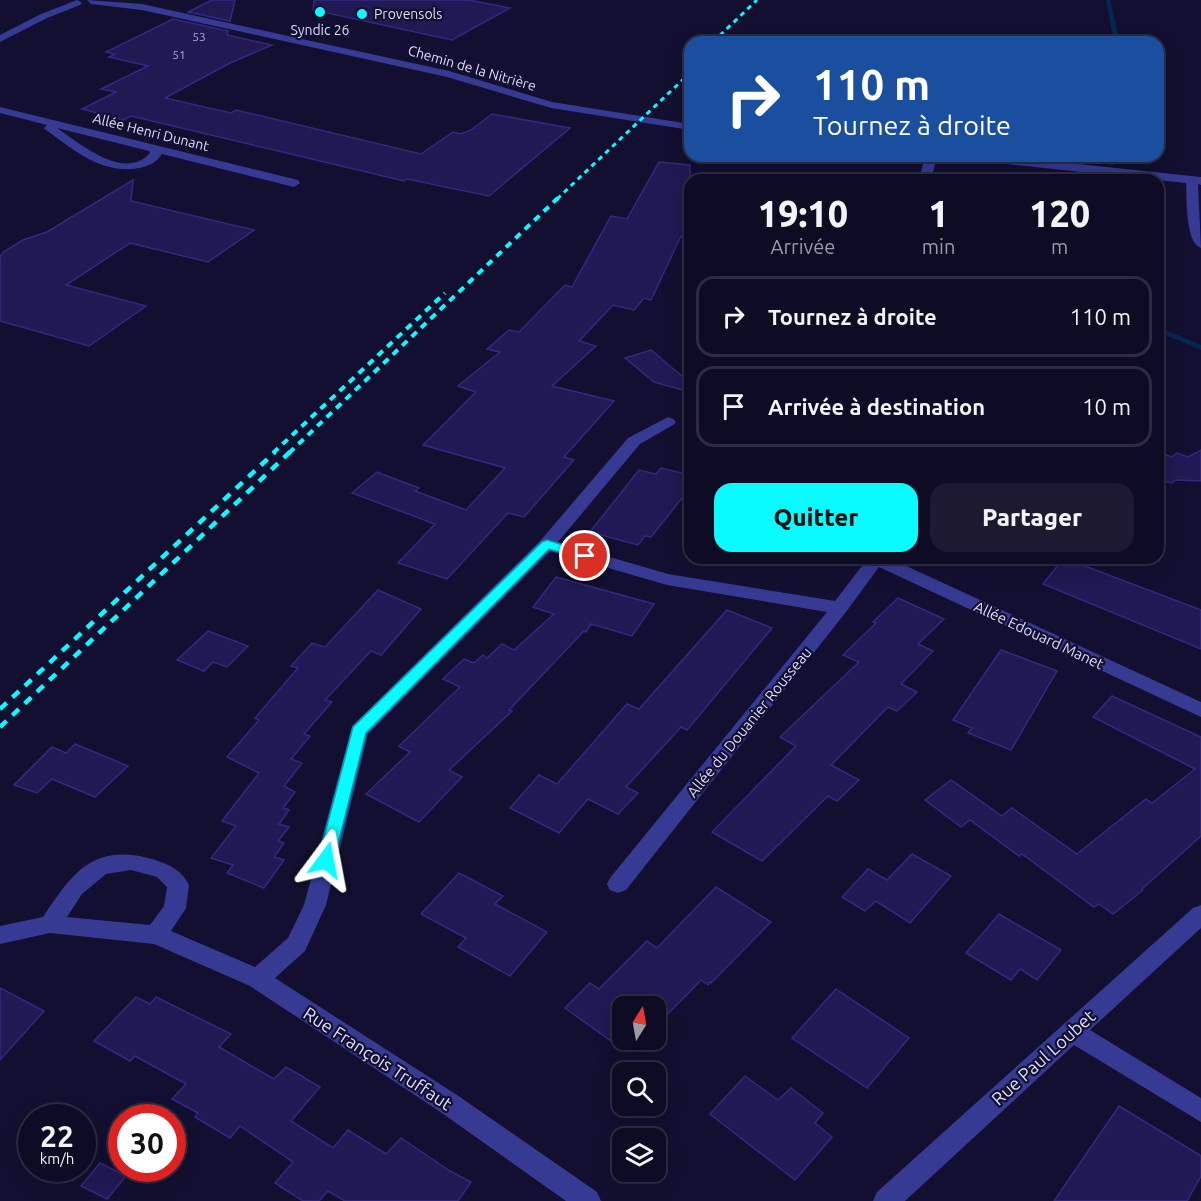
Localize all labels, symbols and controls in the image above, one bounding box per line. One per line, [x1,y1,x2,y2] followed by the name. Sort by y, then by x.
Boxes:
[313,5,327,19] marker: Syndic 26
[374,6,442,22] place label: Provensols
[355,7,369,21] marker: Provensols
[291,22,350,38] place label: Syndic 26
[192,30,206,43] house number: 53
[406,42,538,94] street label: Chemin de la Nitrière
[172,48,186,61] house number: 51
[714,60,792,138] icon: right
[813,61,930,108] text: 110 m
[91,110,211,154] street label: Allée Henri Dunant
[813,110,1011,140] text: Tournez à droite
[758,193,848,234] text: 19:10
[928,193,949,234] text: 1
[1029,193,1090,234] text: 120
[771,235,835,258] text: Arrivée
[922,235,955,258] text: min
[1051,235,1068,258] text: m
[717,300,750,333] icon: right
[768,304,937,329] text: Tournez à droite
[1070,304,1131,329] text: 110 m
[717,390,750,423] icon: arrive
[768,394,985,419] text: Arrivée à destination
[1082,394,1131,419] text: 10 m
[714,483,918,552] button: Quitter
[930,483,1134,552] button: Partager
[559,530,610,581] pin
[568,539,601,572] icon: arrive
[971,597,1107,673] street label: Allée Edouard Manet
[683,644,815,800] street label: Allée du Douanier Rousseau
[294,828,358,892] position arrow
[612,996,666,1050] north arrow
[612,996,666,1182] map controls
[300,1003,456,1113] street label: Rue François Truffaut
[987,1005,1099,1109] street label: Rue Paul Loubet
[612,1062,666,1116] button: search
[108,1104,186,1182] speed limit sign: 30
[40,1119,74,1153] text: 22
[612,1128,666,1182] button: layers
[40,1150,74,1167] text: km/h

